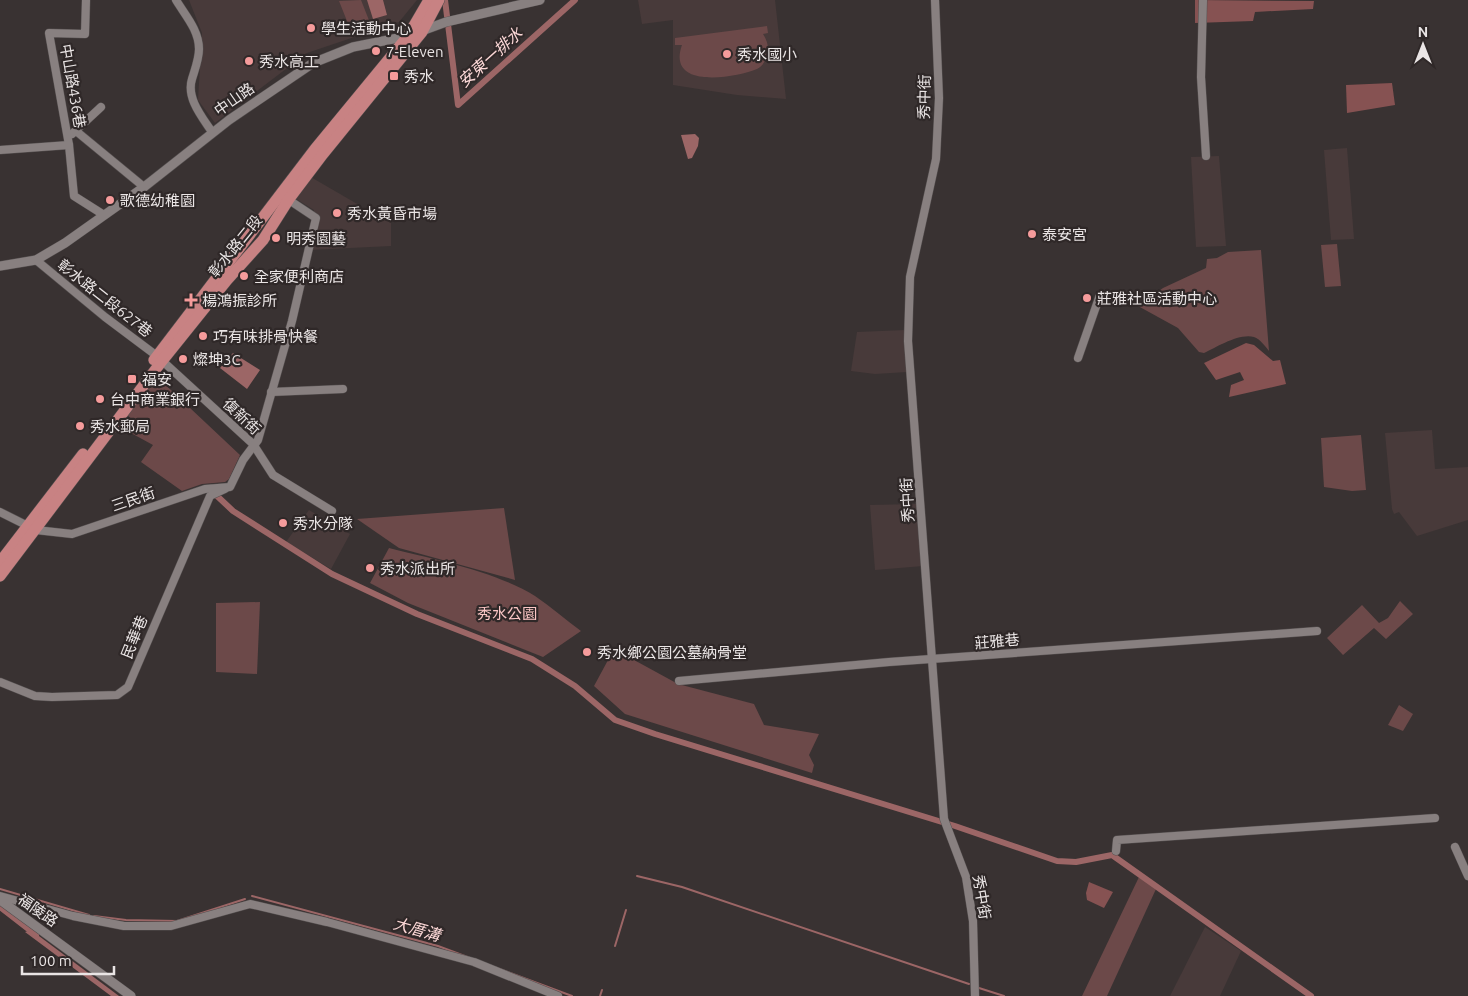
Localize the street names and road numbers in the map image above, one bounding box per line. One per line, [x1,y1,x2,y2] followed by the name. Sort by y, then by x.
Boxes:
[57,42,89,130] street label: 中山路436巷
[915,74,933,120] street label: 秀中街
[211,79,257,119] street label: 中山路
[205,212,265,280] street label: 彰水路二段
[54,256,156,340] street label: 彰水路二段627巷
[220,394,264,438] street label: 復新街
[897,477,917,523] street label: 秀中街
[109,484,157,514] street label: 三民街
[118,613,150,661] street label: 民華巷
[974,631,1020,651] street label: 莊雅巷
[970,873,994,921] street label: 秀中街
[15,890,61,930] street label: 福陵路

